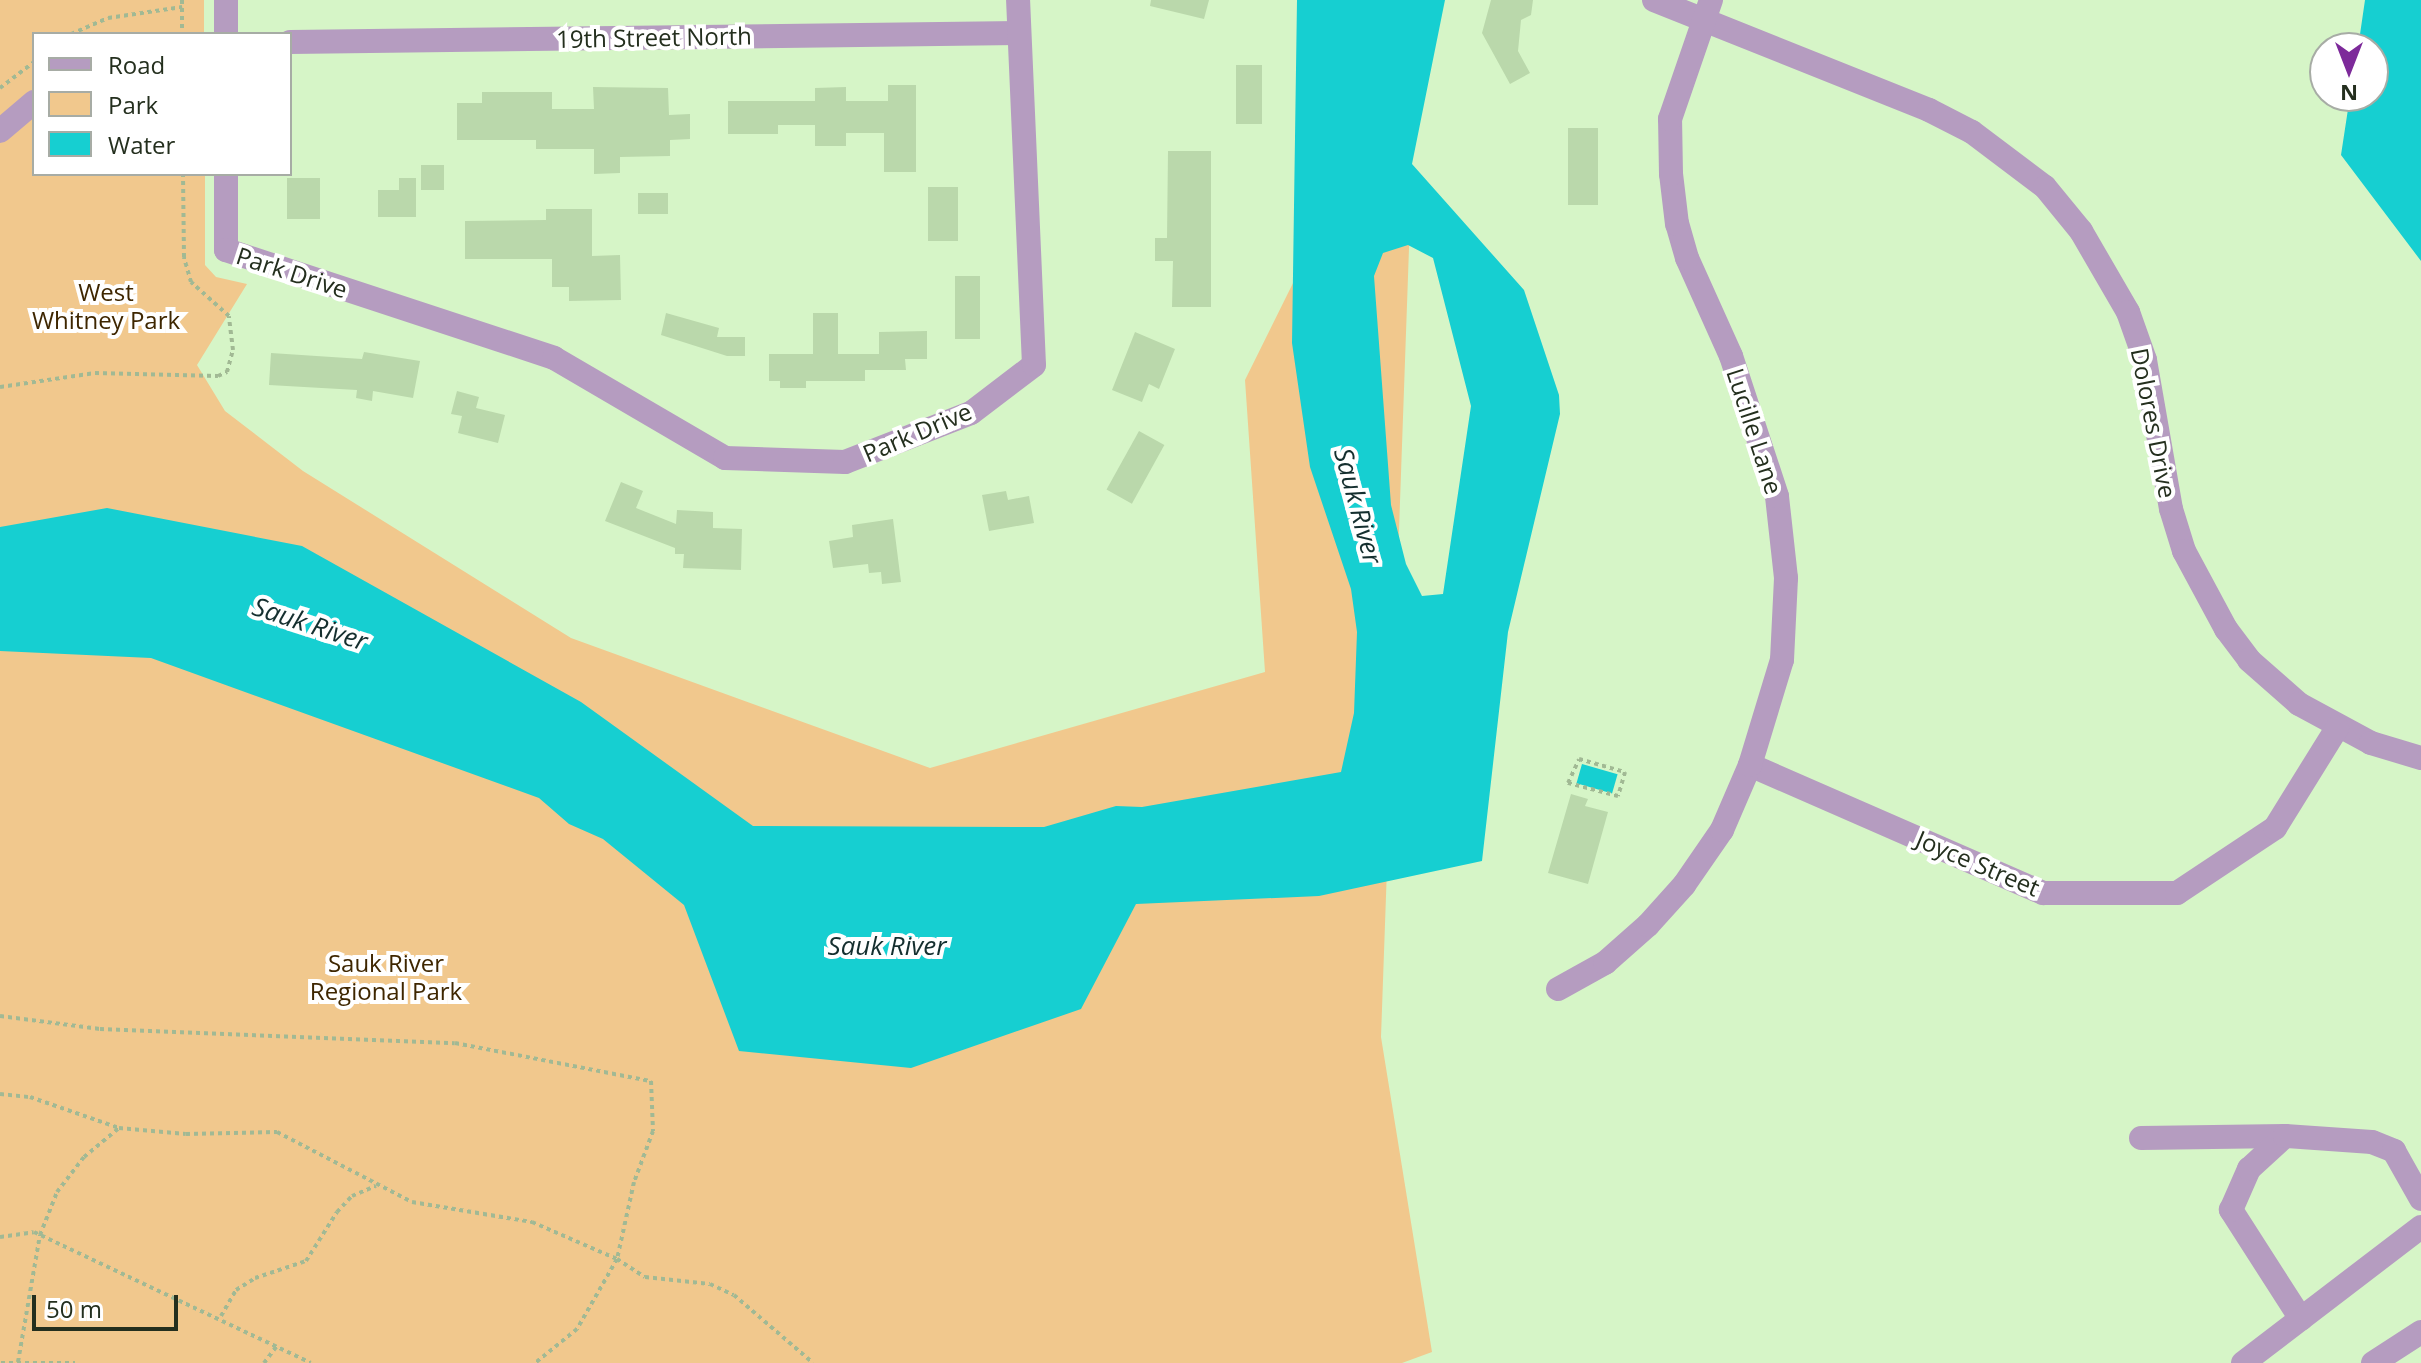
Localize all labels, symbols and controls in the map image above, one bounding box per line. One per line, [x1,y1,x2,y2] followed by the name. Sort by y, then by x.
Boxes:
[556,21,752,53] street label: 19th Street North
[32,32,292,176] legend
[2309,32,2389,112] north arrow
[108,48,165,81] text: Road
[2340,79,2358,109] text: N
[108,88,158,121] text: Park
[108,128,175,161] text: Water
[233,241,351,303] street label: Park Drive
[32,278,180,334] park label: West Whitney Park
[2125,346,2183,500] street label: Dolores Drive
[1721,364,1789,498] street label: Lucille Lane
[858,396,976,468] street label: Park Drive
[1328,445,1388,567] water label: Sauk River
[249,591,371,657] water label: Sauk River
[1912,824,2044,902] street label: Joyce Street
[828,930,946,962] water label: Sauk River
[310,949,462,1005] park label: Sauk River Regional Park
[36,1279,182,1329] scale bar
[46,1292,102,1325] text: 50 m

